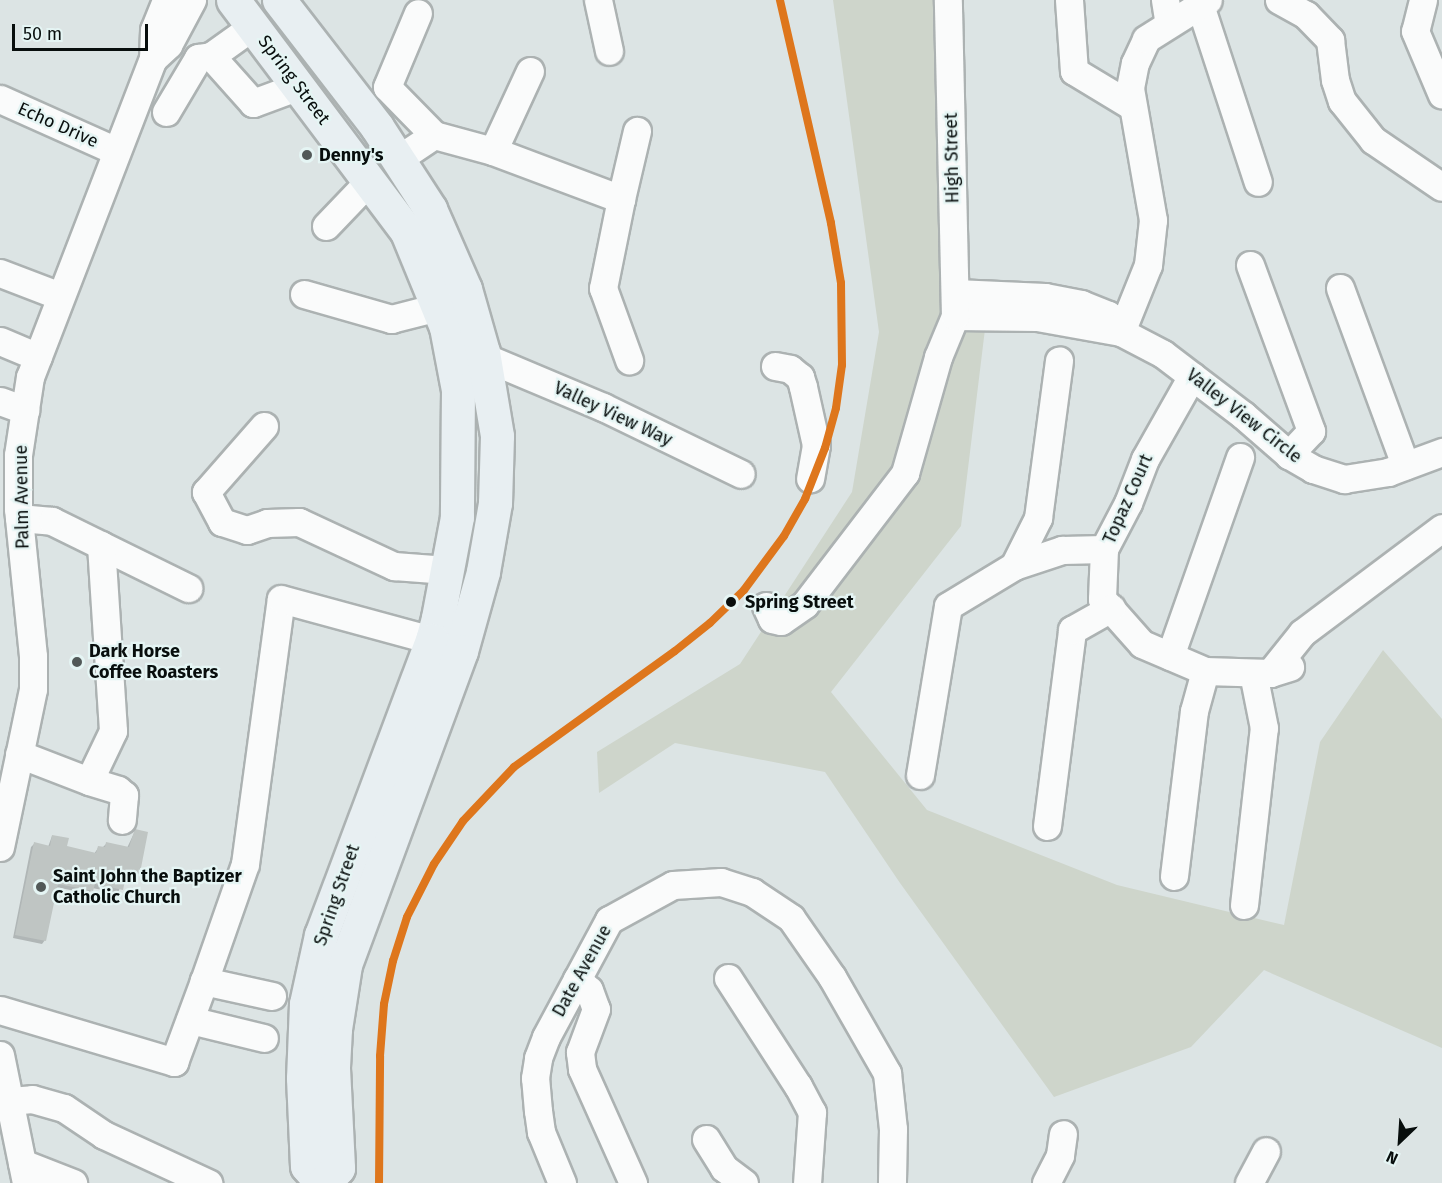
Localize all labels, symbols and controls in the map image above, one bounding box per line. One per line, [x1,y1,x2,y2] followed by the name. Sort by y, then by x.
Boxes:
[15,12,152,50] scale bar
[23,23,62,45] text: 50 m
[253,31,335,129] street label: Spring Street
[14,98,102,152] street label: Echo Drive
[940,112,964,204] street label: High Street
[319,144,383,166] place label: Denny's
[300,148,314,162] marker: Denny's
[1182,364,1306,468] street label: Valley View Circle
[550,377,676,451] street label: Valley View Way
[10,445,34,549] street label: Palm Avenue
[1099,451,1157,547] street label: Topaz Court
[745,591,854,613] place label: Spring Street
[722,593,740,611] marker: Spring Street
[89,641,218,684] place label: Dark Horse Coffee Roasters
[70,655,84,669] marker: Dark Horse Coffee Roasters
[310,841,364,949] street label: Spring Street
[53,866,242,908] place label: Saint John the Baptizer Catholic Church
[34,880,48,894] marker: Saint John the Baptizer Catholic Church
[548,921,616,1021] street label: Date Avenue
[1370,1111,1430,1171] north arrow
[1383,1147,1401,1169] text: N

